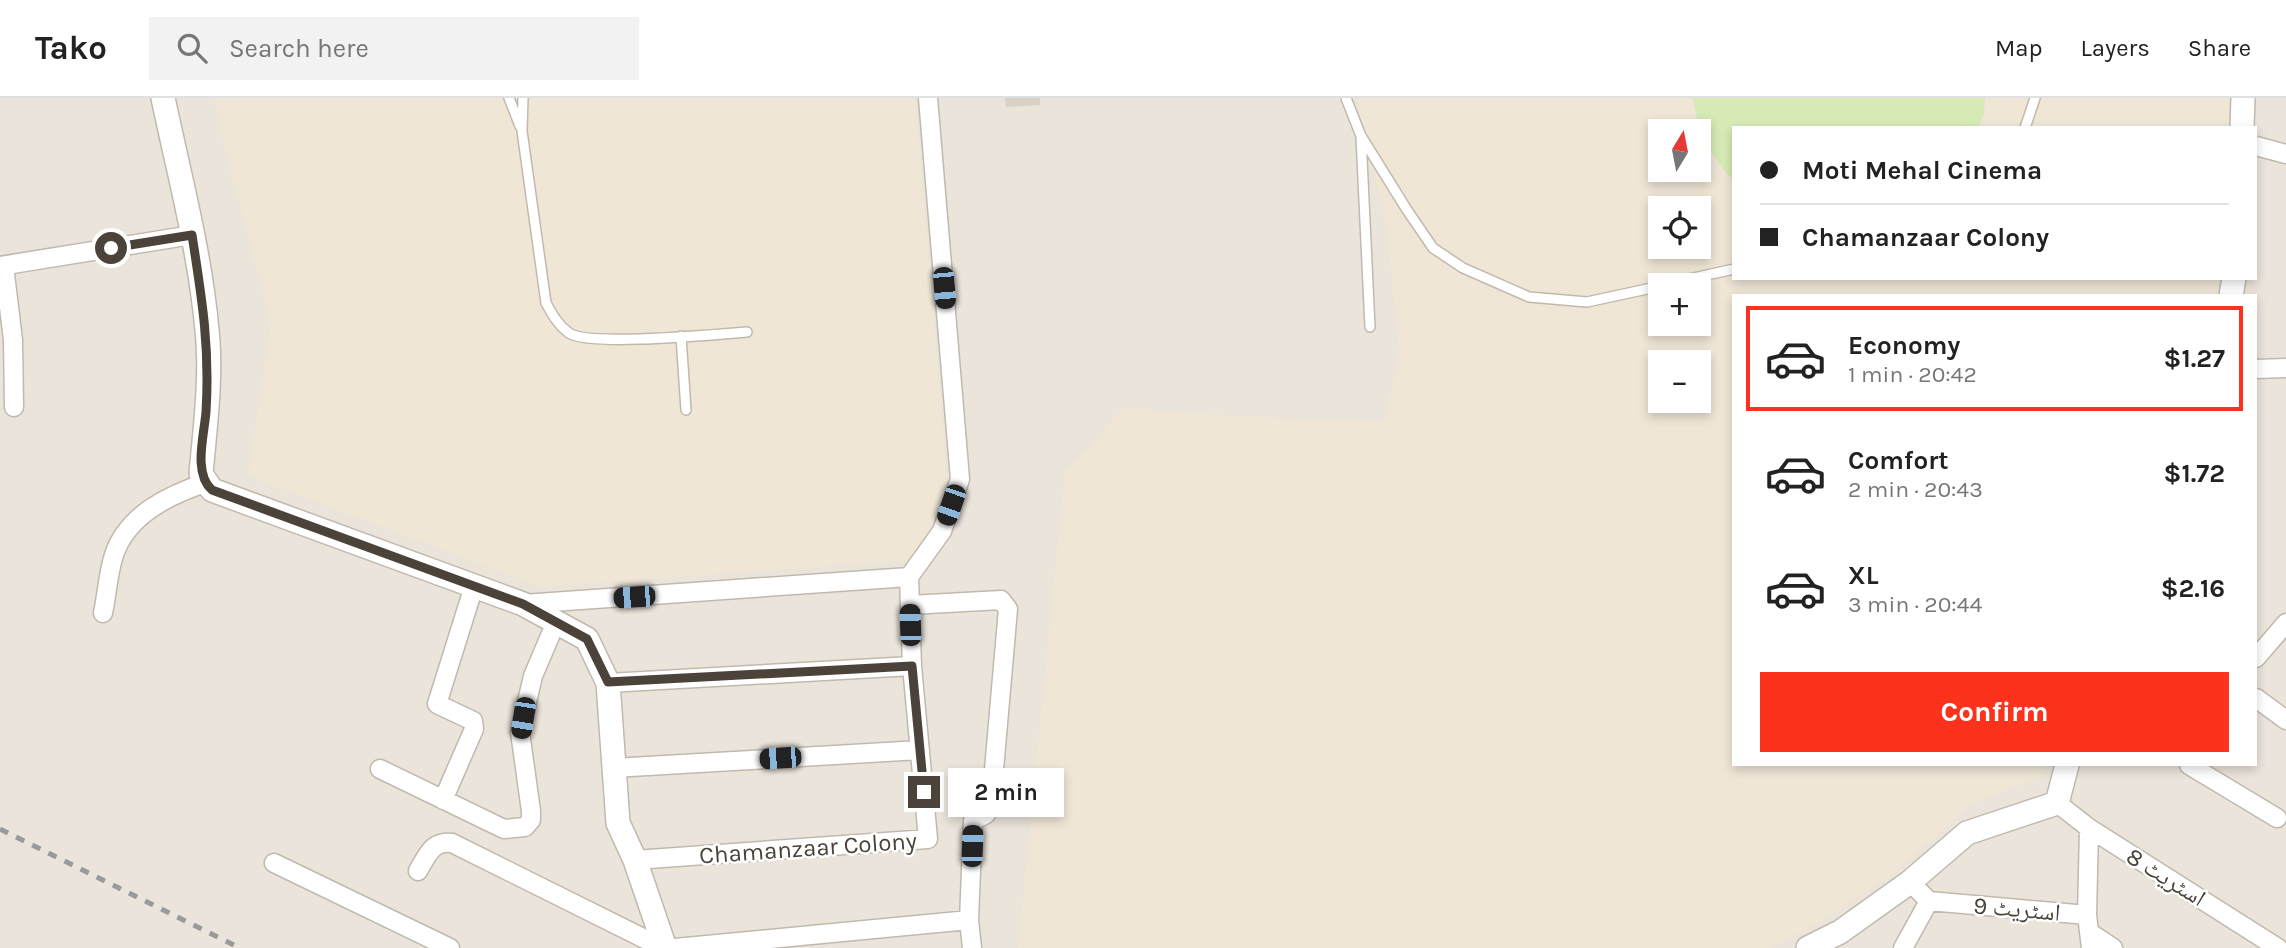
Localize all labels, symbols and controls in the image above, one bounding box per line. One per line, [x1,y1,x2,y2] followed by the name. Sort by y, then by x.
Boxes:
[149,17,639,80] search box
[35,29,107,67] text: Tako
[173,29,211,67] icon: search
[229,33,369,64] text: Search here
[1995,34,2043,62] text: Map
[2081,34,2150,62] text: Layers
[2188,34,2251,62] text: Share
[1648,119,1712,182] north arrow
[1648,119,1711,413] map controls
[1802,155,2042,186] text: Moti Mehal Cinema
[1648,196,1711,259] button: locate
[1802,222,2049,253] text: Chamanzaar Colony
[95,232,127,264] route start
[932,266,957,310] car
[1648,273,1711,336] button: +
[1764,327,1827,390] icon: car
[1848,330,1960,361] text: Economy
[2164,343,2225,374] text: $1.27
[1648,350,1711,413] button: −
[1848,361,1977,388] text: 1 min · 20:42
[1764,442,1827,505] icon: car
[1848,445,1949,476] text: Comfort
[2164,458,2225,489] text: $1.72
[1848,476,1983,503] text: 2 min · 20:43
[935,482,968,528] car
[1764,557,1827,620] icon: car
[1848,560,1879,591] text: XL
[2161,573,2225,604] text: $2.16
[613,585,656,609] car
[1848,591,1982,618] text: 3 min · 20:44
[899,604,922,646] car
[1760,672,2229,752] button: Confirm
[510,696,537,740] car
[759,746,802,770] car
[948,768,1064,816] callout: 2 min
[908,776,940,808] route end
[974,779,1038,806] text: 2 min
[961,825,984,867] car
[698,826,918,870] street label: Chamanzaar Colony
[2121,842,2211,912] street label: اسٹریٹ 8
[1972,891,2062,927] street label: اسٹریٹ 9

